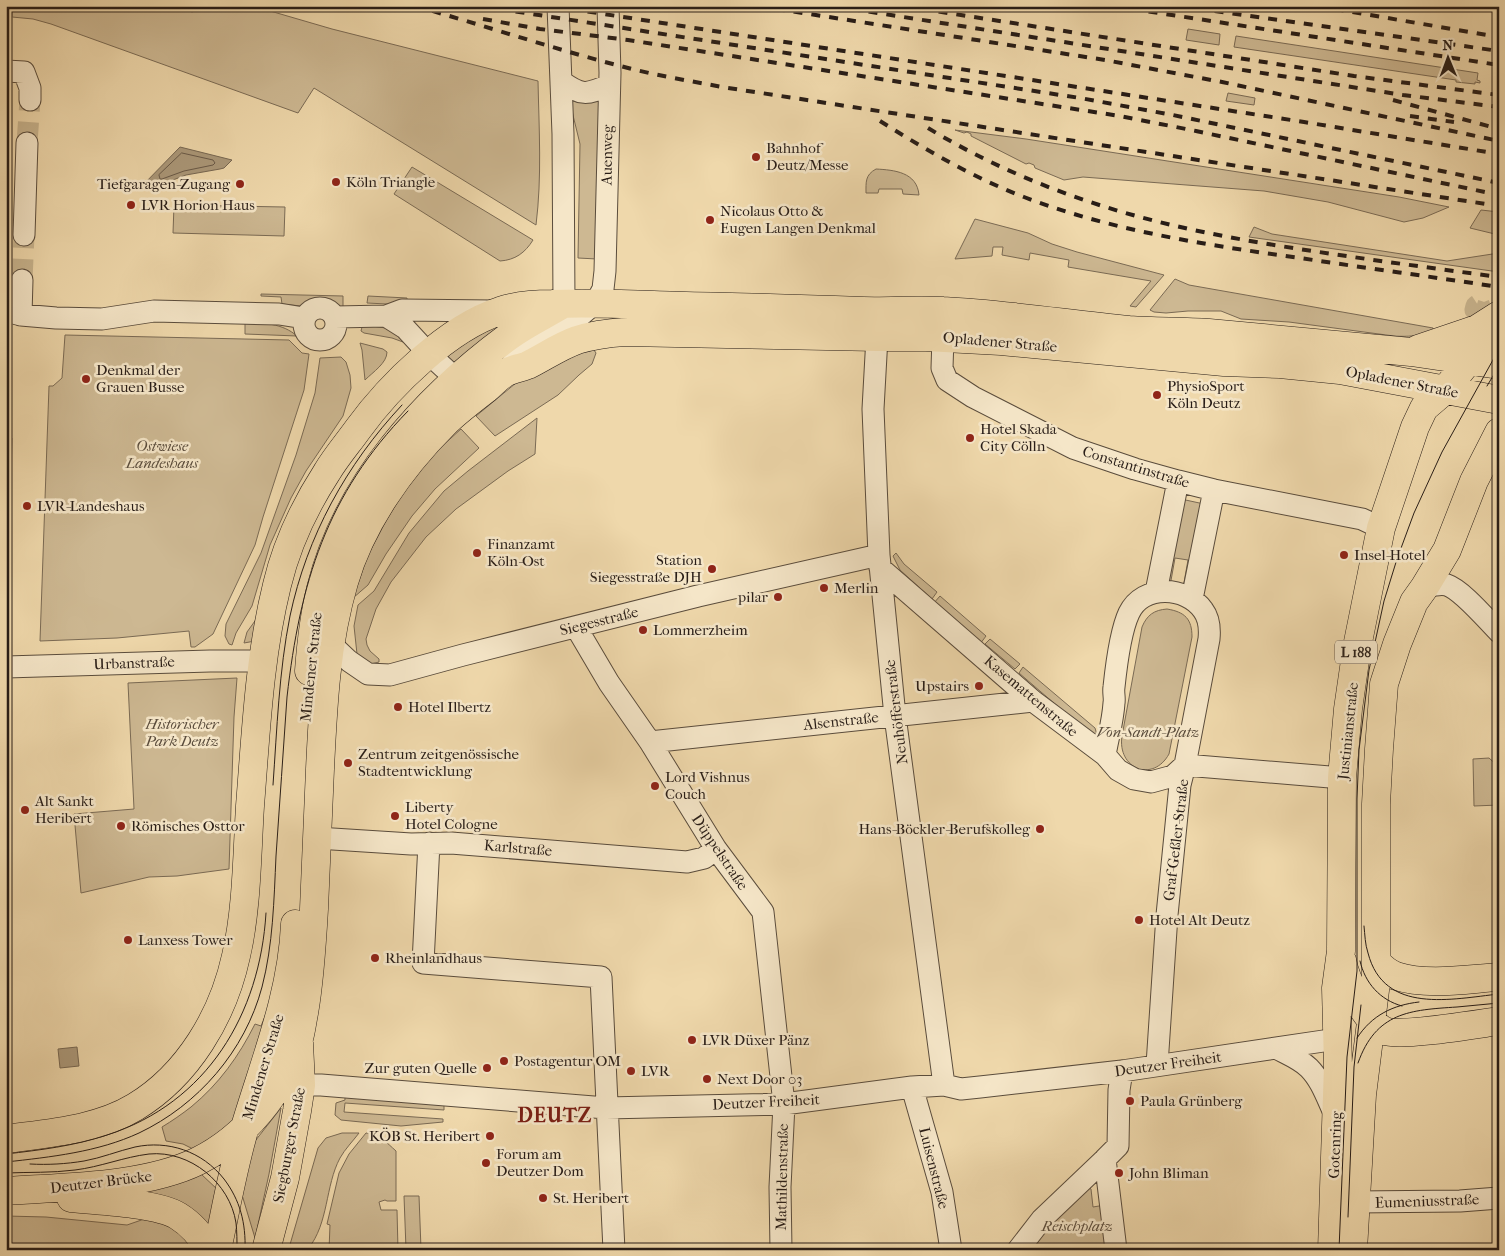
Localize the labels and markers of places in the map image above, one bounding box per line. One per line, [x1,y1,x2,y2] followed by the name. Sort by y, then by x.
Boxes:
[766,139,849,174] place label: Bahnhof Deutz/Messe
[750,151,762,163] marker: Bahnhof Deutz/Messe
[346,173,436,191] place label: Köln Triangle
[97,175,231,193] place label: Tiefgaragen-Zugang
[330,176,342,188] marker: Köln Triangle
[234,178,246,190] marker: Tiefgaragen-Zugang
[141,196,255,214] place label: LVR Horion Haus
[125,199,137,211] marker: LVR Horion Haus
[720,202,876,237] place label: Nicolaus Otto & Eugen Langen Denkmal
[704,214,716,226] marker: Nicolaus Otto & Eugen Langen Denkmal
[96,361,185,396] place label: Denkmal der Grauen Busse
[80,373,92,385] marker: Denkmal der Grauen Busse
[1167,377,1245,412] place label: PhysioSport Köln Deutz
[1151,389,1163,401] marker: PhysioSport Köln Deutz
[980,420,1058,455] place label: Hotel Skada City Cölln
[964,432,976,444] marker: Hotel Skada City Cölln
[37,497,145,515] place label: LVR-Landeshaus
[21,500,33,512] marker: LVR-Landeshaus
[487,535,556,570] place label: Finanzamt Köln-Ost
[1354,546,1426,564] place label: Insel-Hotel
[471,547,483,559] marker: Finanzamt Köln-Ost
[1338,549,1350,561] marker: Insel-Hotel
[590,551,702,586] place label: Station Siegesstraße DJH
[706,563,718,575] marker: Station Siegesstraße DJH
[834,579,879,597] place label: Merlin
[818,582,830,594] marker: Merlin
[737,588,769,606] place label: pilar
[772,591,784,603] marker: pilar
[653,621,748,639] place label: Lommerzheim
[637,624,649,636] marker: Lommerzheim
[915,677,969,695] place label: Upstairs
[973,680,985,692] marker: Upstairs
[408,698,491,716] place label: Hotel Ilbertz
[392,701,404,713] marker: Hotel Ilbertz
[358,745,519,780] place label: Zentrum zeitgenössische Stadtentwicklung
[342,757,354,769] marker: Zentrum zeitgenössische Stadtentwicklung
[665,768,750,803] place label: Lord Vishnus Couch
[649,780,661,792] marker: Lord Vishnus Couch
[34,792,94,827] place label: Alt Sankt Heribert
[405,798,498,833] place label: Liberty Hotel Cologne
[19,804,31,816] marker: Alt Sankt Heribert
[389,810,401,822] marker: Liberty Hotel Cologne
[131,817,245,835] place label: Römisches Osttor
[115,820,127,832] marker: Römisches Osttor
[859,820,1031,838] place label: Hans-Böckler-Berufskolleg
[1034,823,1046,835] marker: Hans-Böckler-Berufskolleg
[1149,911,1250,929] place label: Hotel Alt Deutz
[1133,914,1145,926] marker: Hotel Alt Deutz
[138,931,233,949] place label: Lanxess Tower
[122,934,134,946] marker: Lanxess Tower
[385,949,482,967] place label: Rheinlandhaus
[369,952,381,964] marker: Rheinlandhaus
[702,1031,810,1049] place label: LVR Düxer Pänz
[686,1034,698,1046] marker: LVR Düxer Pänz
[514,1052,621,1070] place label: Postagentur OM
[498,1055,510,1067] marker: Postagentur OM
[364,1059,478,1077] place label: Zur guten Quelle
[481,1062,493,1074] marker: Zur guten Quelle
[641,1062,671,1080] place label: LVR
[625,1065,637,1077] marker: LVR
[717,1070,802,1088] place label: Next Door 03
[701,1073,713,1085] marker: Next Door 03
[1140,1092,1243,1110] place label: Paula Grünberg
[1124,1095,1136,1107] marker: Paula Grünberg
[369,1127,481,1145] place label: KÖB St. Heribert
[484,1130,496,1142] marker: KÖB St. Heribert
[496,1145,584,1180] place label: Forum am Deutzer Dom
[480,1157,492,1169] marker: Forum am Deutzer Dom
[1128,1164,1209,1182] place label: John Bliman
[1113,1167,1125,1179] marker: John Bliman
[553,1189,630,1207] place label: St. Heribert
[537,1192,549,1204] marker: St. Heribert

